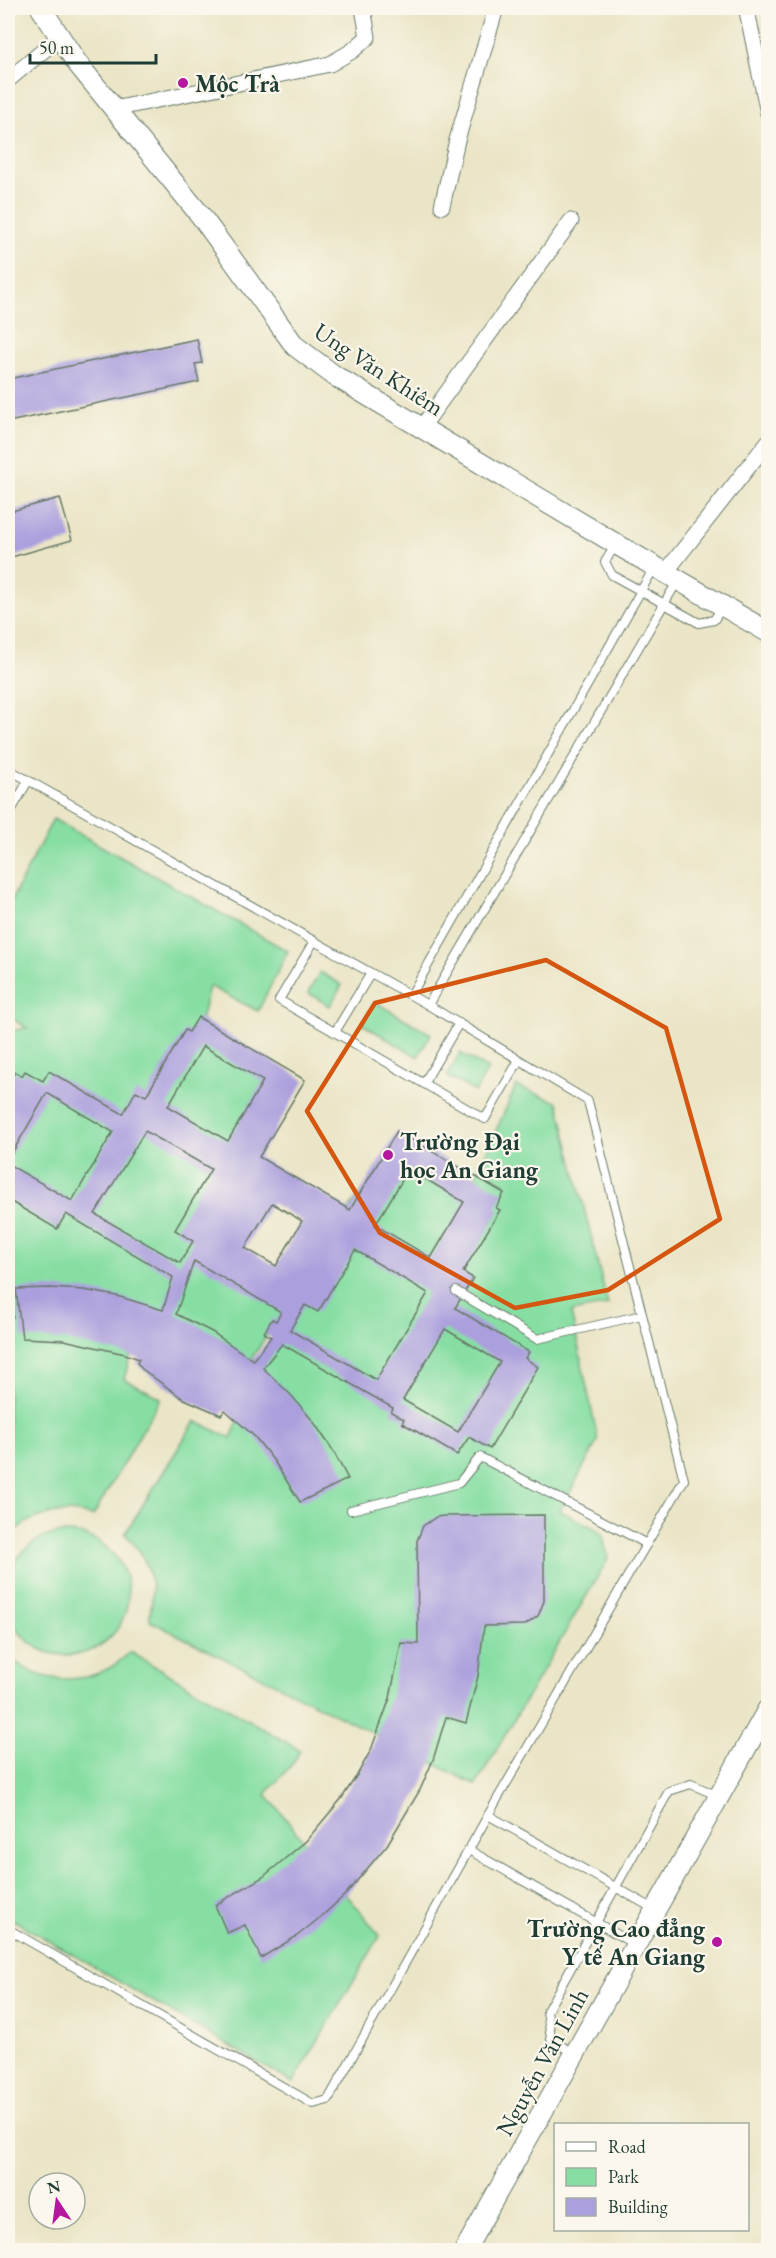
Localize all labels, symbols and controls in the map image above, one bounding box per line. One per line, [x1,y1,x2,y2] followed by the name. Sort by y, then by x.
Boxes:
[30,27,156,65] scale bar
[39,36,74,59] text: 50 m
[195,68,280,99] place label: Mộc Trà
[176,76,190,90] marker: Mộc Trà
[308,315,450,423] street label: Ung Văn Khiêm
[400,1126,539,1186] place label: Trường Đại học An Giang
[381,1148,395,1162] marker: Trường Đại học An Giang
[527,1913,706,1973] place label: Trường Cao đẳng Y tế An Giang
[710,1935,724,1949] marker: Trường Cao đẳng Y tế An Giang
[489,1983,595,2141] street label: Nguyễn Văn Linh
[554,2123,749,2231] legend
[608,2135,647,2158] text: Road
[608,2165,639,2188] text: Park
[27,2171,87,2231] north arrow
[45,2175,62,2199] text: N
[608,2195,668,2218] text: Building

